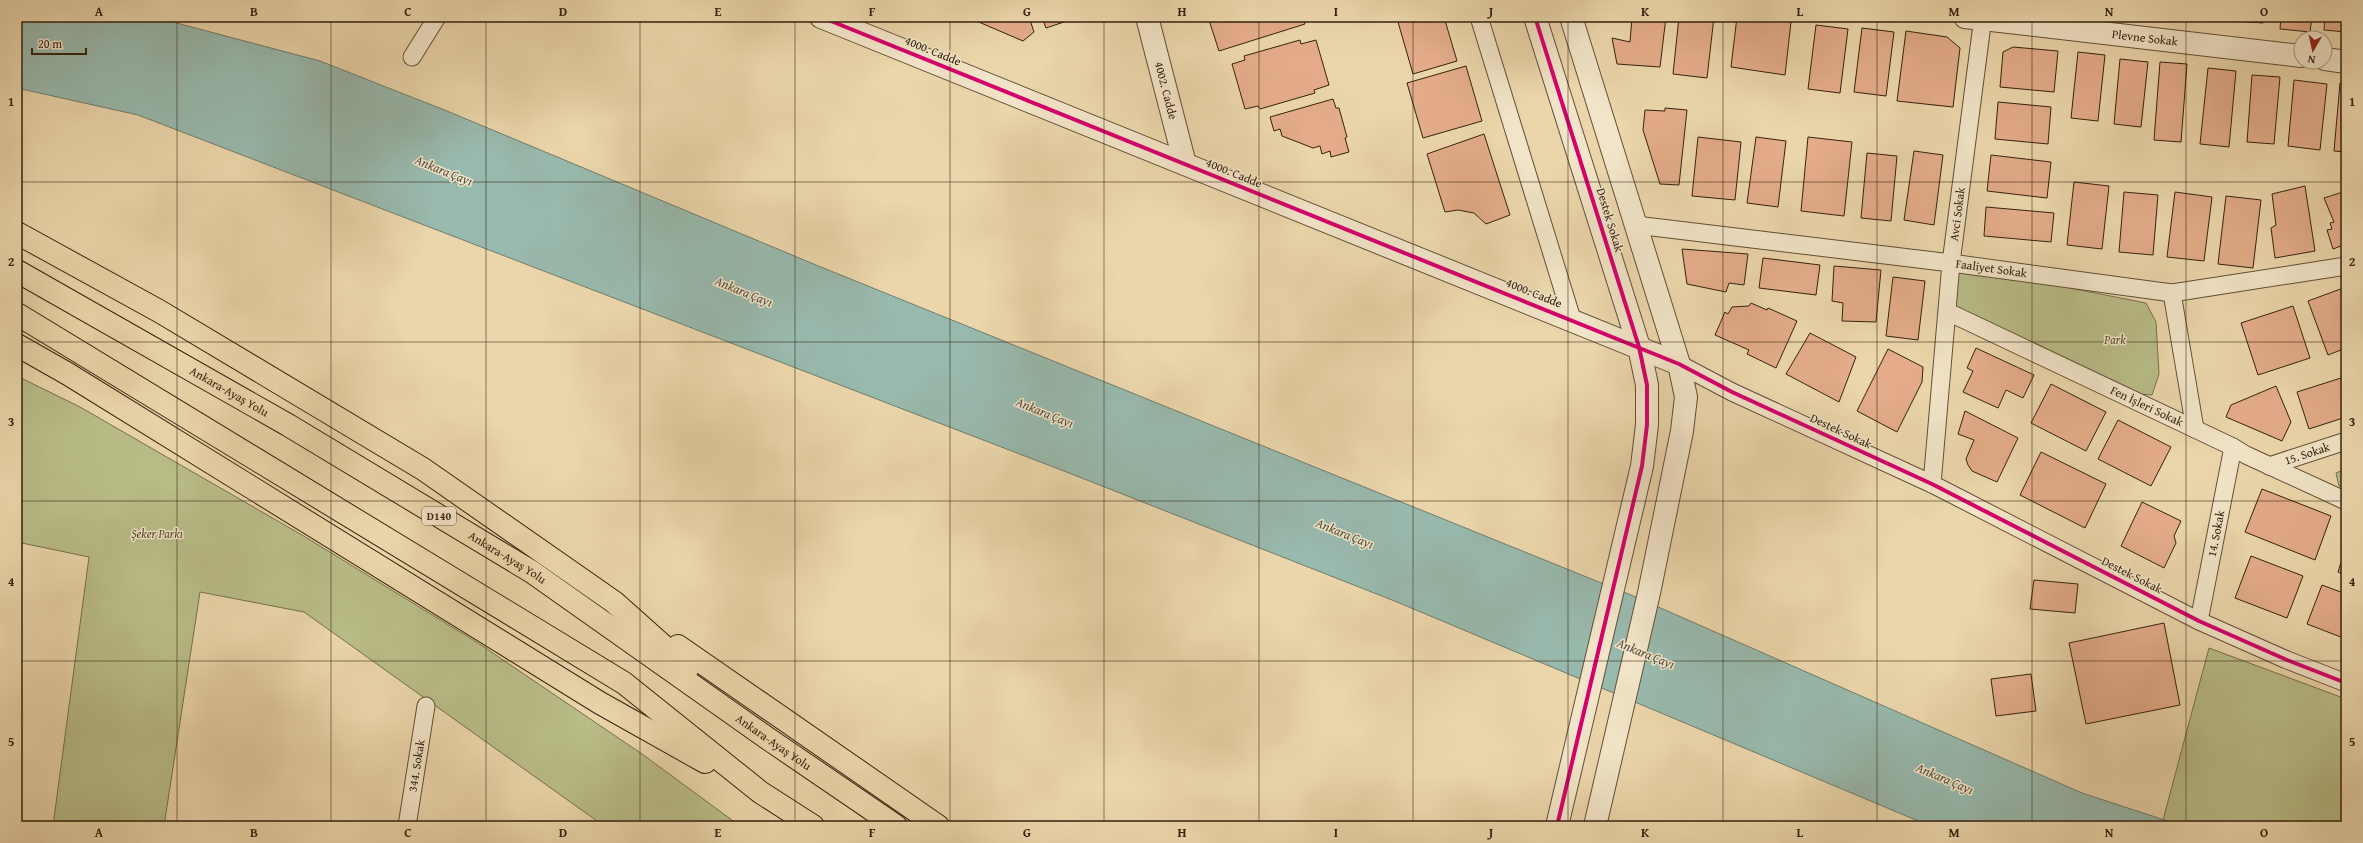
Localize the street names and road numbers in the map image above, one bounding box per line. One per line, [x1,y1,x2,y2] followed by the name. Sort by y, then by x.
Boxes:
[2111,25,2180,50] street label: Plevne Sokak
[903,32,964,70] street label: 4000. Cadde
[1151,60,1182,122] street label: 4002. Cadde
[1204,154,1265,192] street label: 4000. Cadde
[1945,185,1969,242] street label: Avci Sokak
[1593,186,1629,255] street label: Destek Sokak
[1955,255,2029,281] street label: Faaliyet Sokak
[1504,274,1565,312] street label: 4000. Cadde
[187,362,272,421] street label: Ankara-Ayaş Yolu
[2108,381,2187,431] street label: Fen İşleri Sokak
[1808,409,1876,453] street label: Destek Sokak
[2282,438,2333,469] street label: 15. Sokak
[422,507,456,525] road number: D140
[2203,508,2229,558] street label: 14. Sokak
[465,527,550,588] street label: Ankara-Ayaş Yolu
[2099,552,2166,598] street label: Destek Sokak
[733,710,815,774] street label: Ankara-Ayaş Yolu
[404,737,429,793] street label: 344. Sokak

